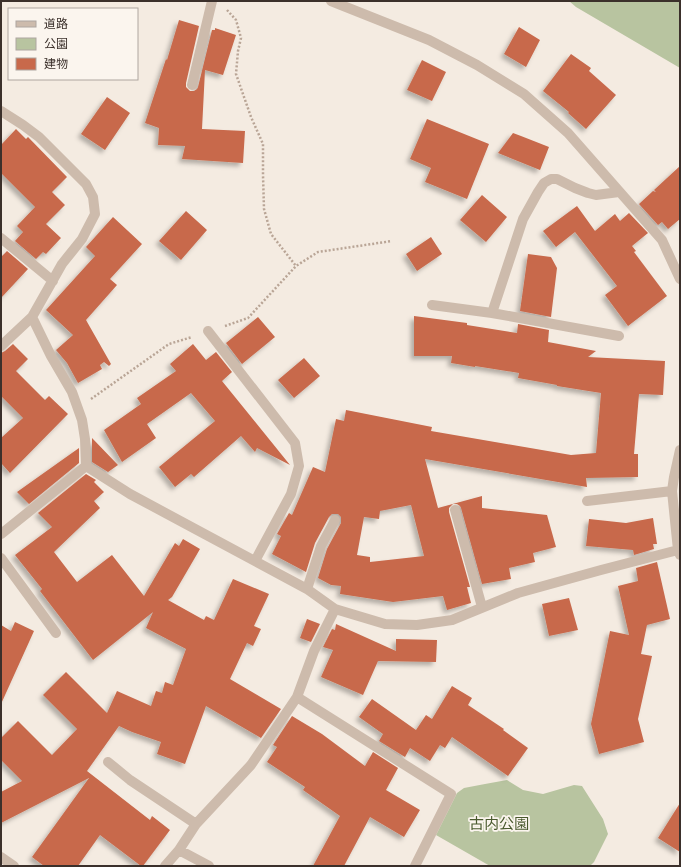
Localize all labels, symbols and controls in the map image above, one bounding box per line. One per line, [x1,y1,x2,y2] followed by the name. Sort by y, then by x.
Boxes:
[8,8,138,80] legend
[44,17,68,30] text: 道路
[44,38,68,50] text: 公園
[44,57,68,70] text: 建物
[469,816,529,832] park label: 古内公園

